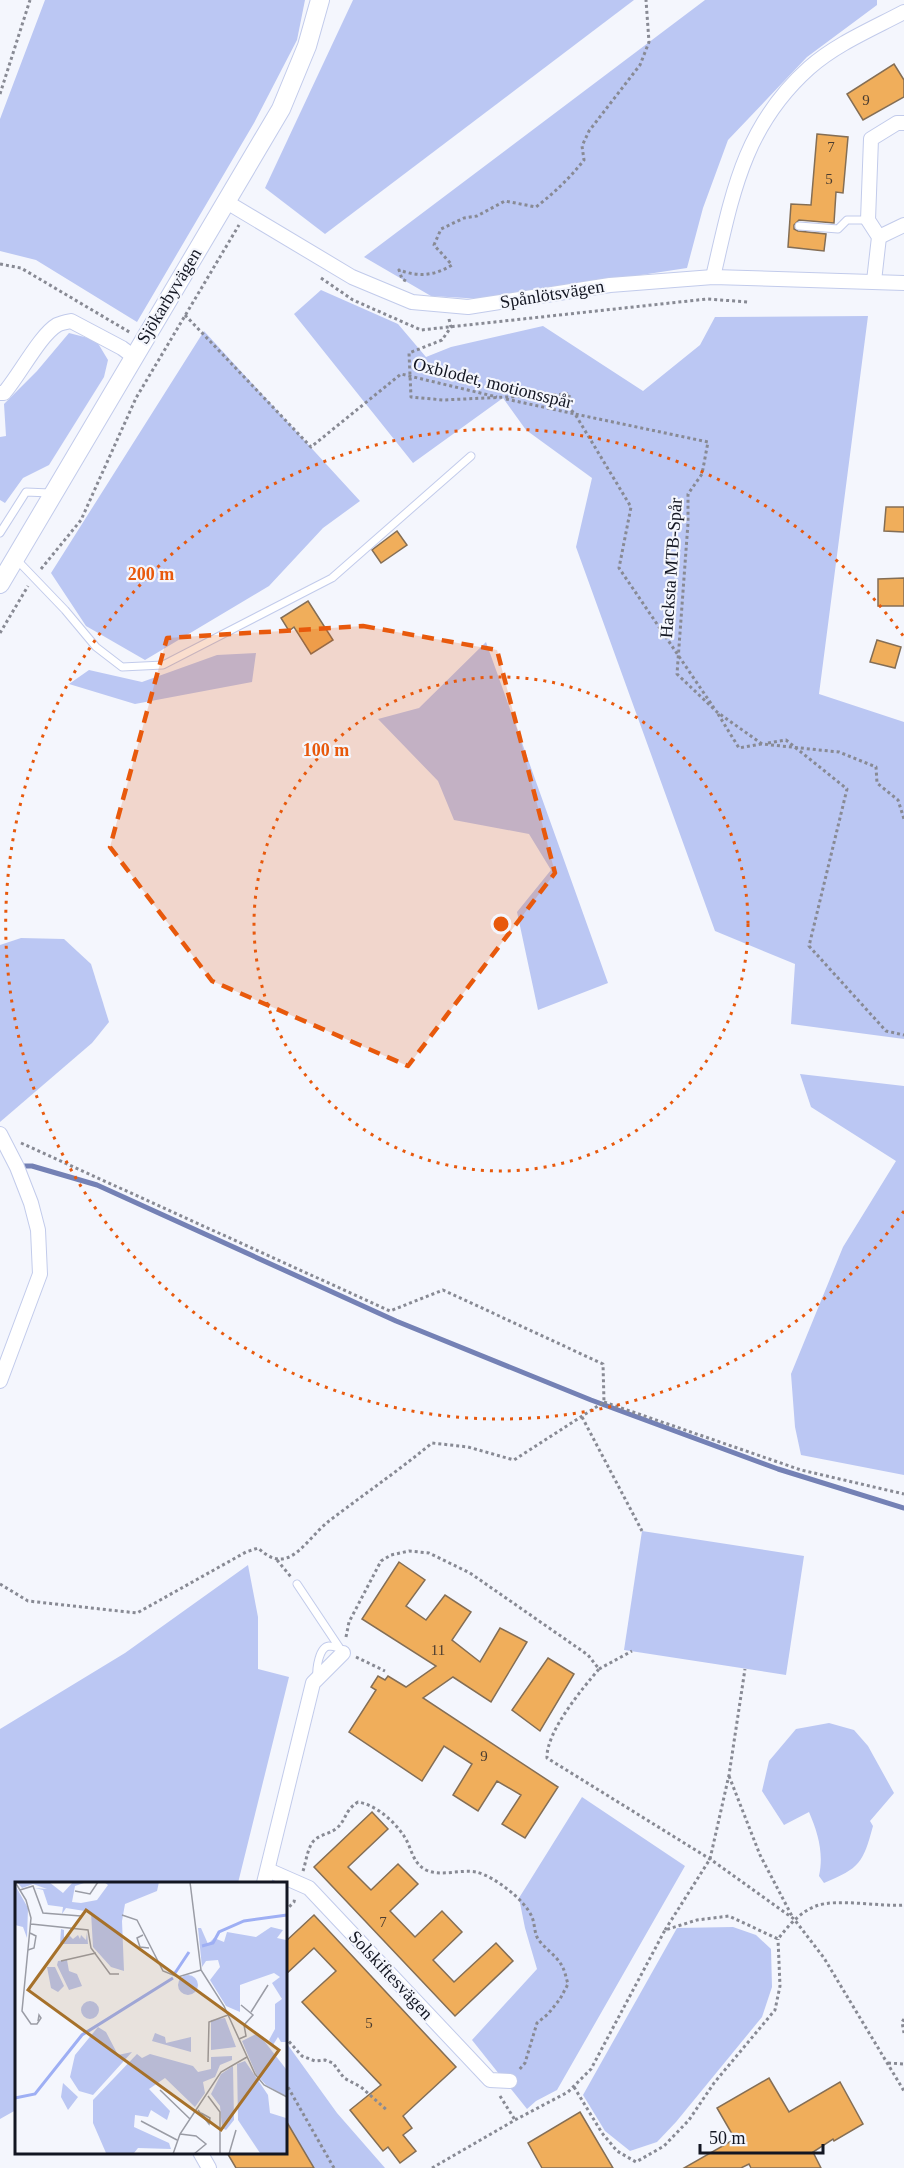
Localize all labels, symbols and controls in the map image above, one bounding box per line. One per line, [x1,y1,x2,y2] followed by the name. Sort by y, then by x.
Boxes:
[862,92,870,108] house number: 9
[827,139,835,155] house number: 7
[825,171,833,187] house number: 5
[133,245,205,347] street label: Sjökarbyvägen
[499,276,605,312] street label: Spånlötsvägen
[411,353,575,413] street label: Oxblodet, motionsspår
[656,497,686,639] street label: Hacksta MTB-Spår
[128,564,174,584] text: 200 m
[303,740,349,760] text: 100 m
[491,914,511,934] centre of rings
[431,1642,445,1658] house number: 11
[480,1748,488,1764] house number: 9
[15,1882,286,2153] inset map
[379,1914,387,1930] house number: 7
[345,1926,437,2024] street label: Solskiftesvägen
[365,2015,373,2031] house number: 5
[700,2117,823,2155] scale bar
[709,2128,746,2148] text: 50 m

